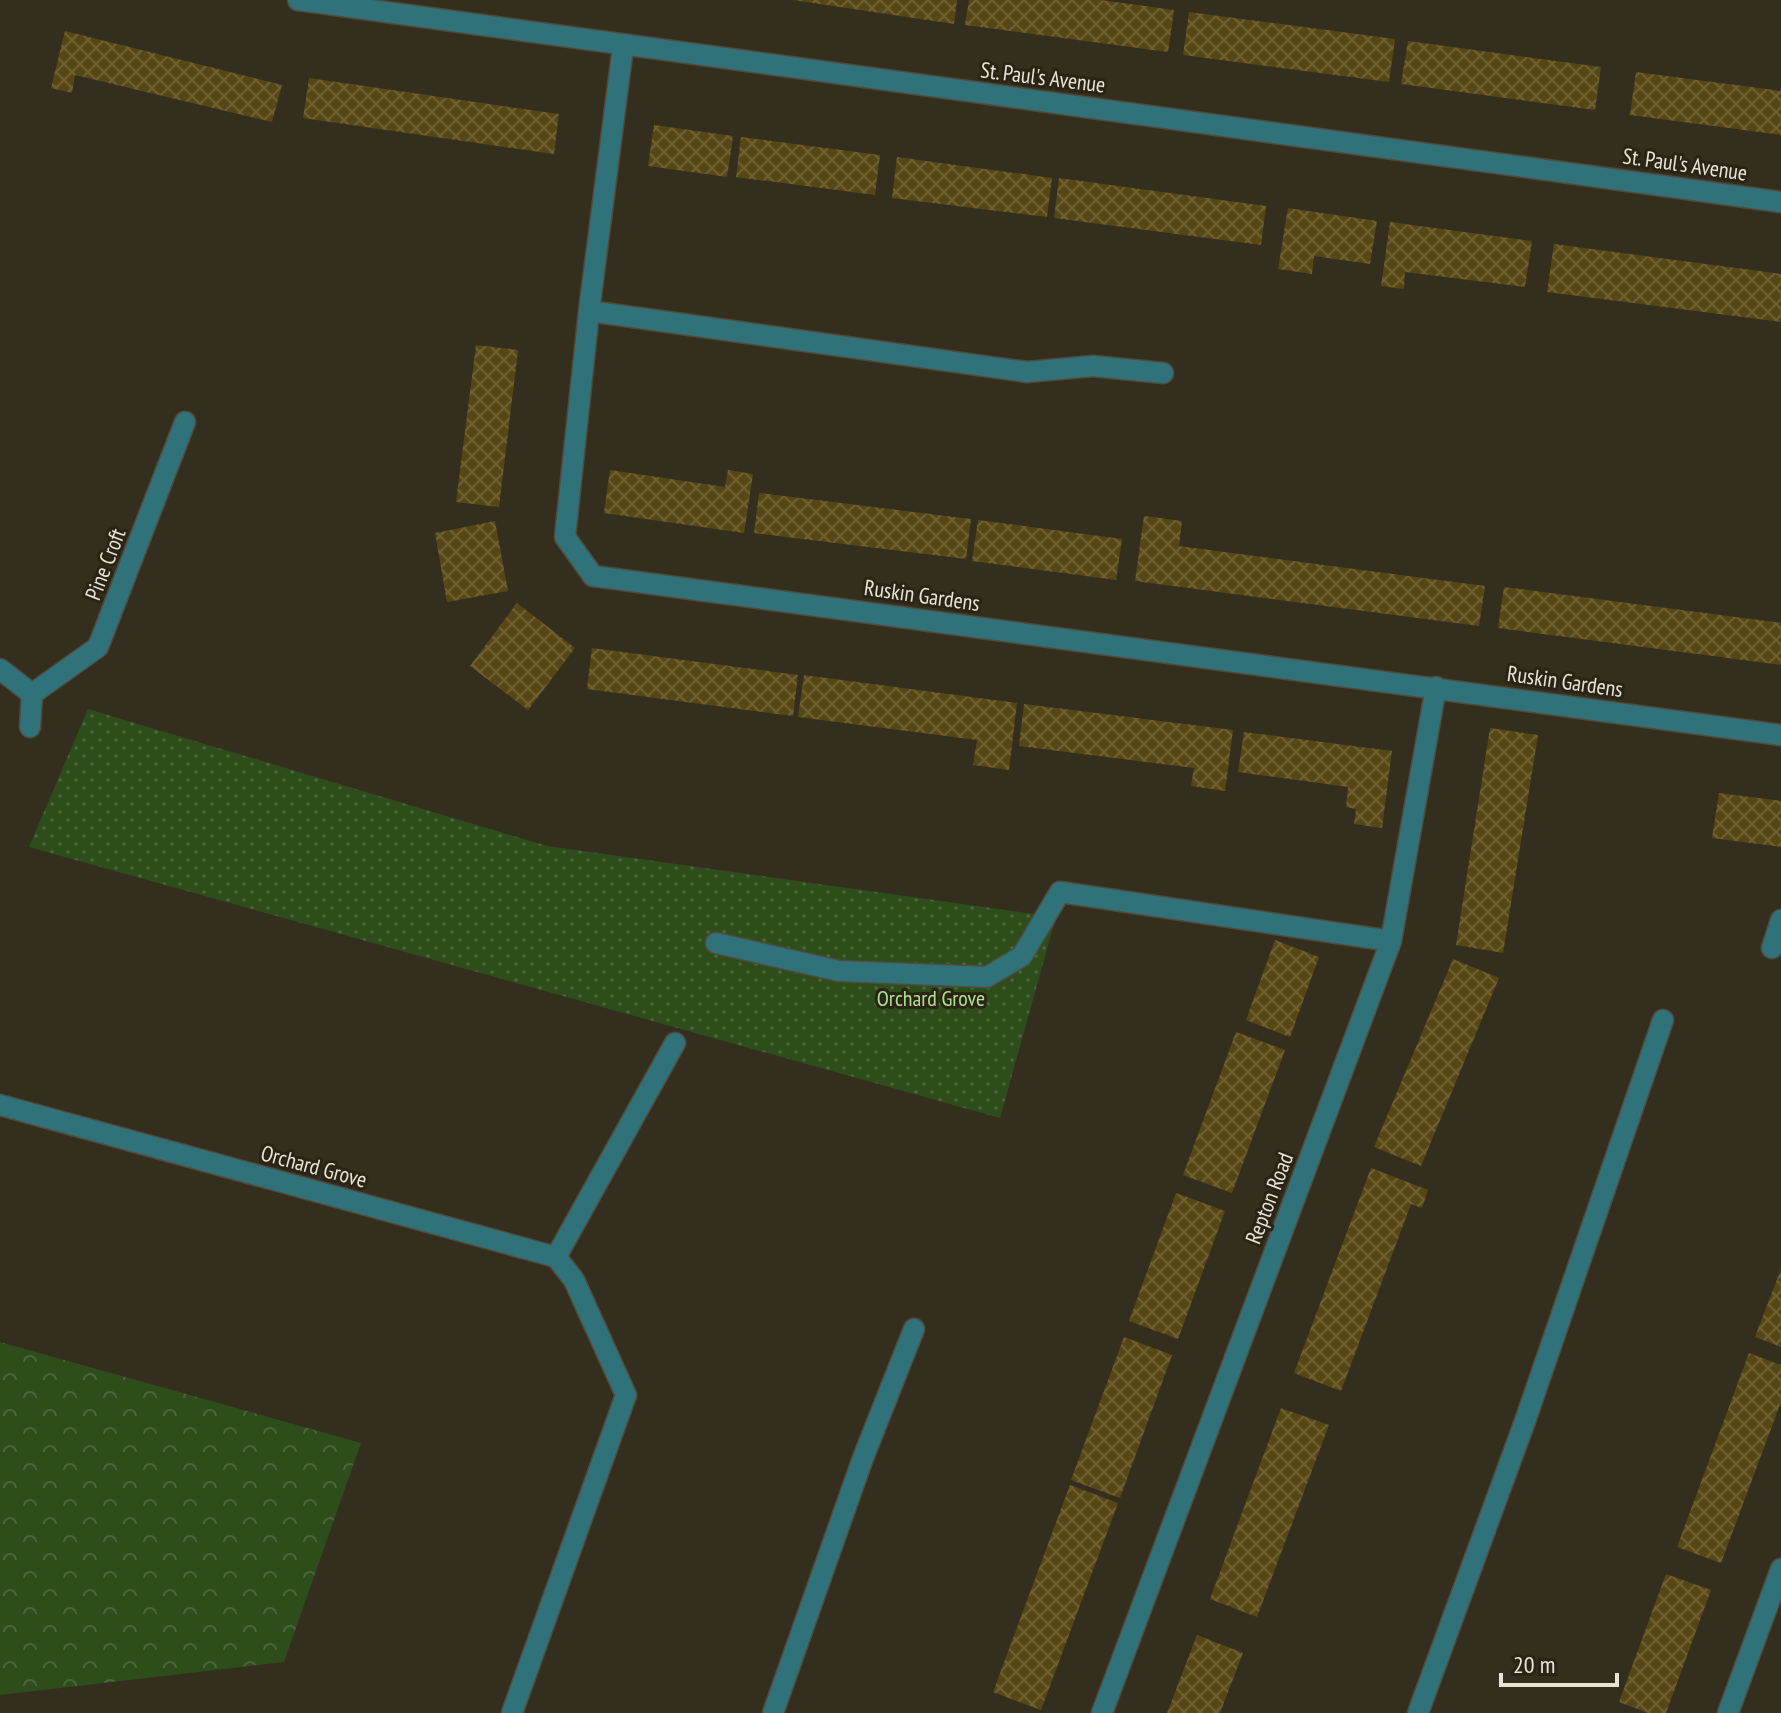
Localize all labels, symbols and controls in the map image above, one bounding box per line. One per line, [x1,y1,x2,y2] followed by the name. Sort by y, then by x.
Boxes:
[979,55,1107,99] street label: St. Paul's Avenue
[1621,141,1749,187] street label: St. Paul's Avenue
[79,524,131,604] street label: Pine Croft
[862,573,982,617] street label: Ruskin Gardens
[1505,659,1625,703] street label: Ruskin Gardens
[877,984,985,1012] park label: Orchard Grove
[258,1138,370,1194] street label: Orchard Grove
[1239,1148,1299,1248] street label: Repton Road
[1501,1637,1617,1687] scale bar
[1513,1649,1555,1680] text: 20 m

